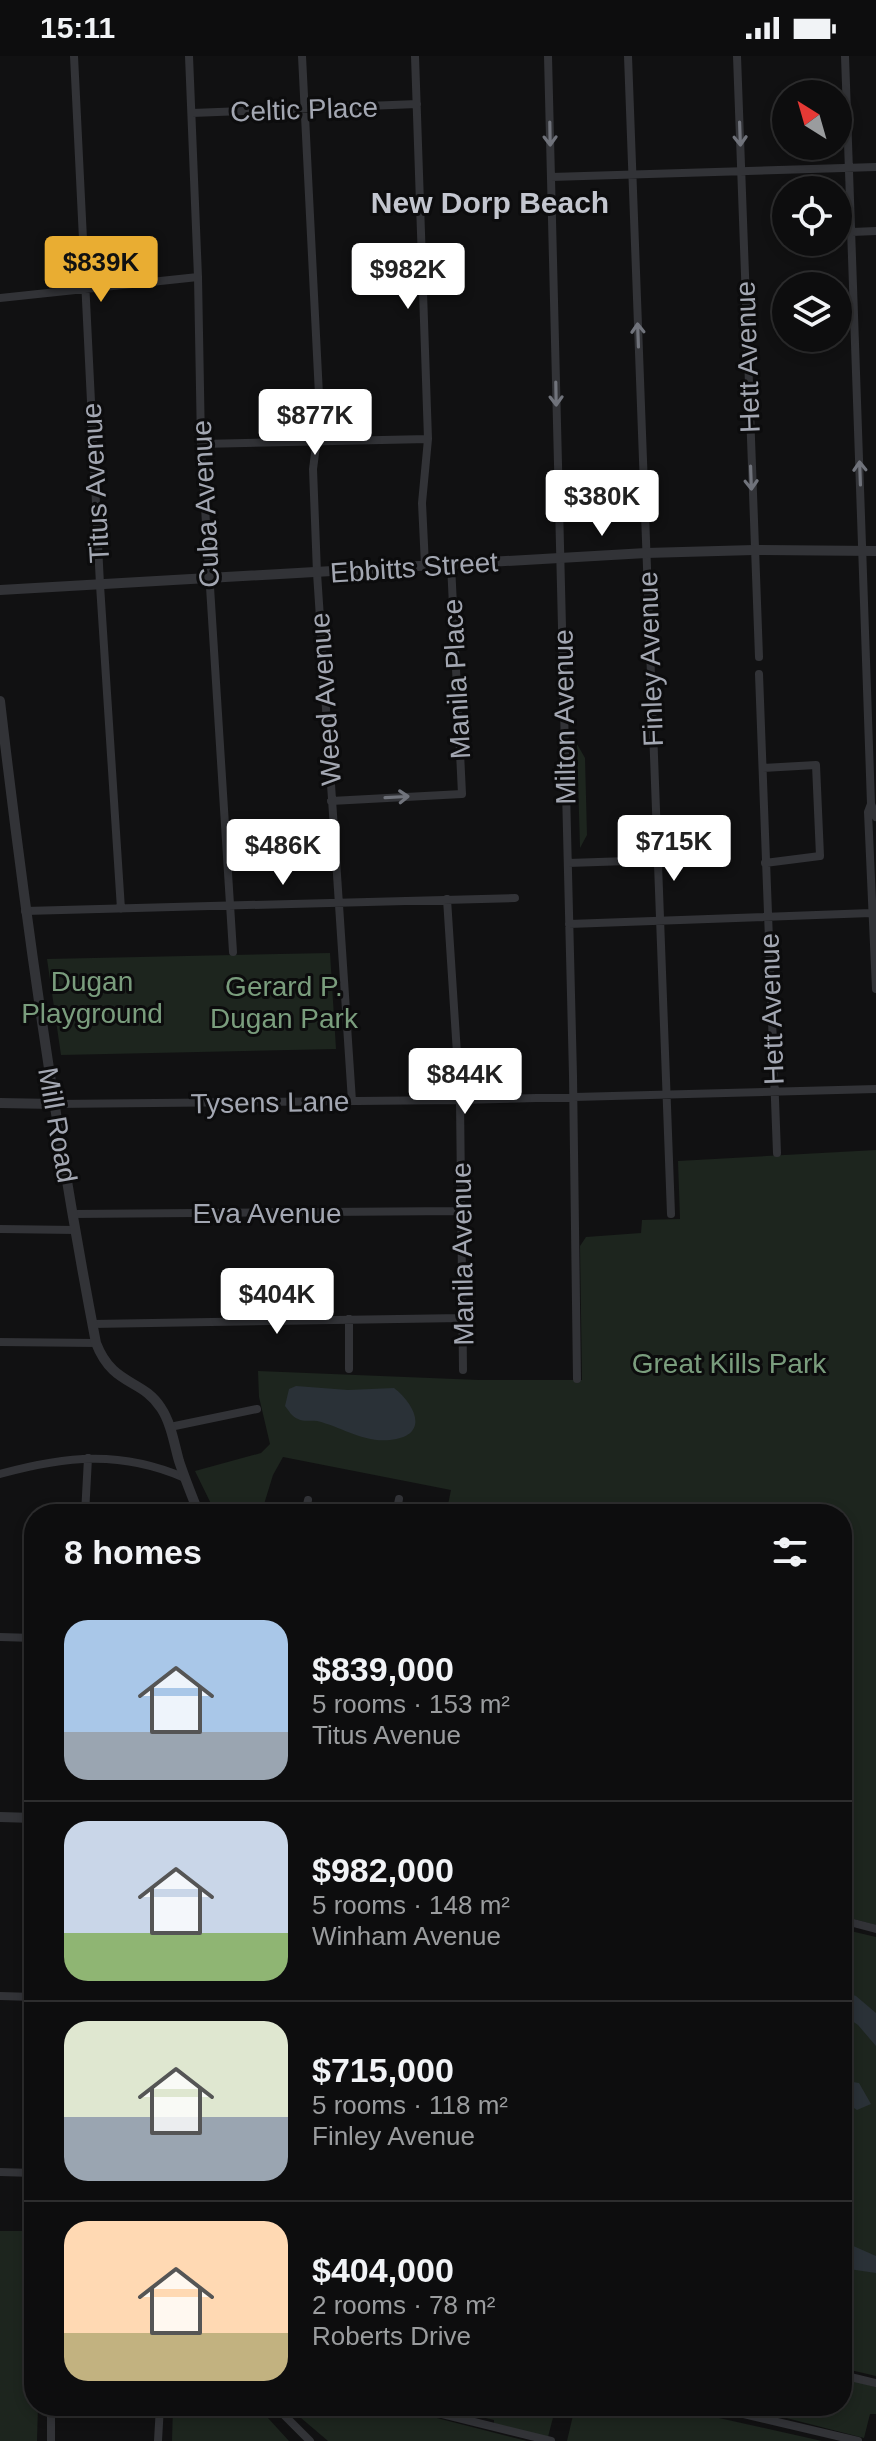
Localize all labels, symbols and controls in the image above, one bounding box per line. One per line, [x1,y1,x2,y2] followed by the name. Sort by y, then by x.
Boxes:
[40,11,115,44] text: 15:11
[772,80,852,160] north arrow
[772,80,852,352] map controls
[230,91,378,128] street label: Celtic Place
[542,120,558,147] one-way arrow
[732,120,747,147] one-way arrow
[772,176,852,256] button: locate
[371,186,609,219] district label: New Dorp Beach
[45,236,157,304] pin: $839K
[352,243,464,311] pin: $982K
[63,247,139,277] text: $839K
[370,254,446,284] text: $982K
[772,272,852,352] button: layers
[729,280,766,434] street label: Hett Avenue
[630,322,645,349] one-way arrow
[548,380,564,407] one-way arrow
[259,389,371,457] pin: $877K
[277,400,353,430] text: $877K
[76,402,115,564] street label: Titus Avenue
[186,419,225,588] street label: Cuba Avenue
[852,460,867,487] one-way arrow
[744,464,759,491] one-way arrow
[546,470,658,538] pin: $380K
[564,481,640,511] text: $380K
[329,546,499,589] street label: Ebbitts Street
[632,571,669,747] street label: Finley Avenue
[437,598,476,760] street label: Manila Place
[304,611,347,787] street label: Weed Avenue
[547,629,582,805] street label: Milton Avenue
[383,790,410,805] one-way arrow
[618,815,730,883] pin: $715K
[227,819,339,887] pin: $486K
[636,826,712,856] text: $715K
[245,830,321,860] text: $486K
[753,932,790,1086] street label: Hett Avenue
[21,966,163,1029] park label: Dugan Playground
[210,971,359,1034] park label: Gerard P. Dugan Park
[409,1048,521,1116] pin: $844K
[427,1059,503,1089] text: $844K
[32,1065,83,1185] street label: Mill Road
[190,1086,350,1119] street label: Tysens Lane
[445,1162,480,1346] street label: Manila Avenue
[193,1198,341,1229] street label: Eva Avenue
[221,1268,333,1336] pin: $404K
[239,1279,315,1309] text: $404K
[632,1348,827,1379] park label: Great Kills Park
[768,1530,812,1574] icon: filters
[64,1533,202,1571] text: 8 homes
[312,1650,454,1688] text: $839,000
[128,1652,224,1748] icon: home
[312,1689,510,1719] text: 5 rooms · 153 m²
[312,1720,461,1750] text: Titus Avenue
[312,1851,454,1889] text: $982,000
[128,1853,224,1949] icon: home
[312,1890,510,1920] text: 5 rooms · 148 m²
[312,1921,501,1951] text: Winham Avenue
[312,2051,454,2089] text: $715,000
[128,2053,224,2149] icon: home
[312,2090,508,2120] text: 5 rooms · 118 m²
[312,2121,475,2151] text: Finley Avenue
[312,2251,454,2289] text: $404,000
[128,2253,224,2349] icon: home
[312,2290,496,2320] text: 2 rooms · 78 m²
[312,2321,471,2351] text: Roberts Drive

